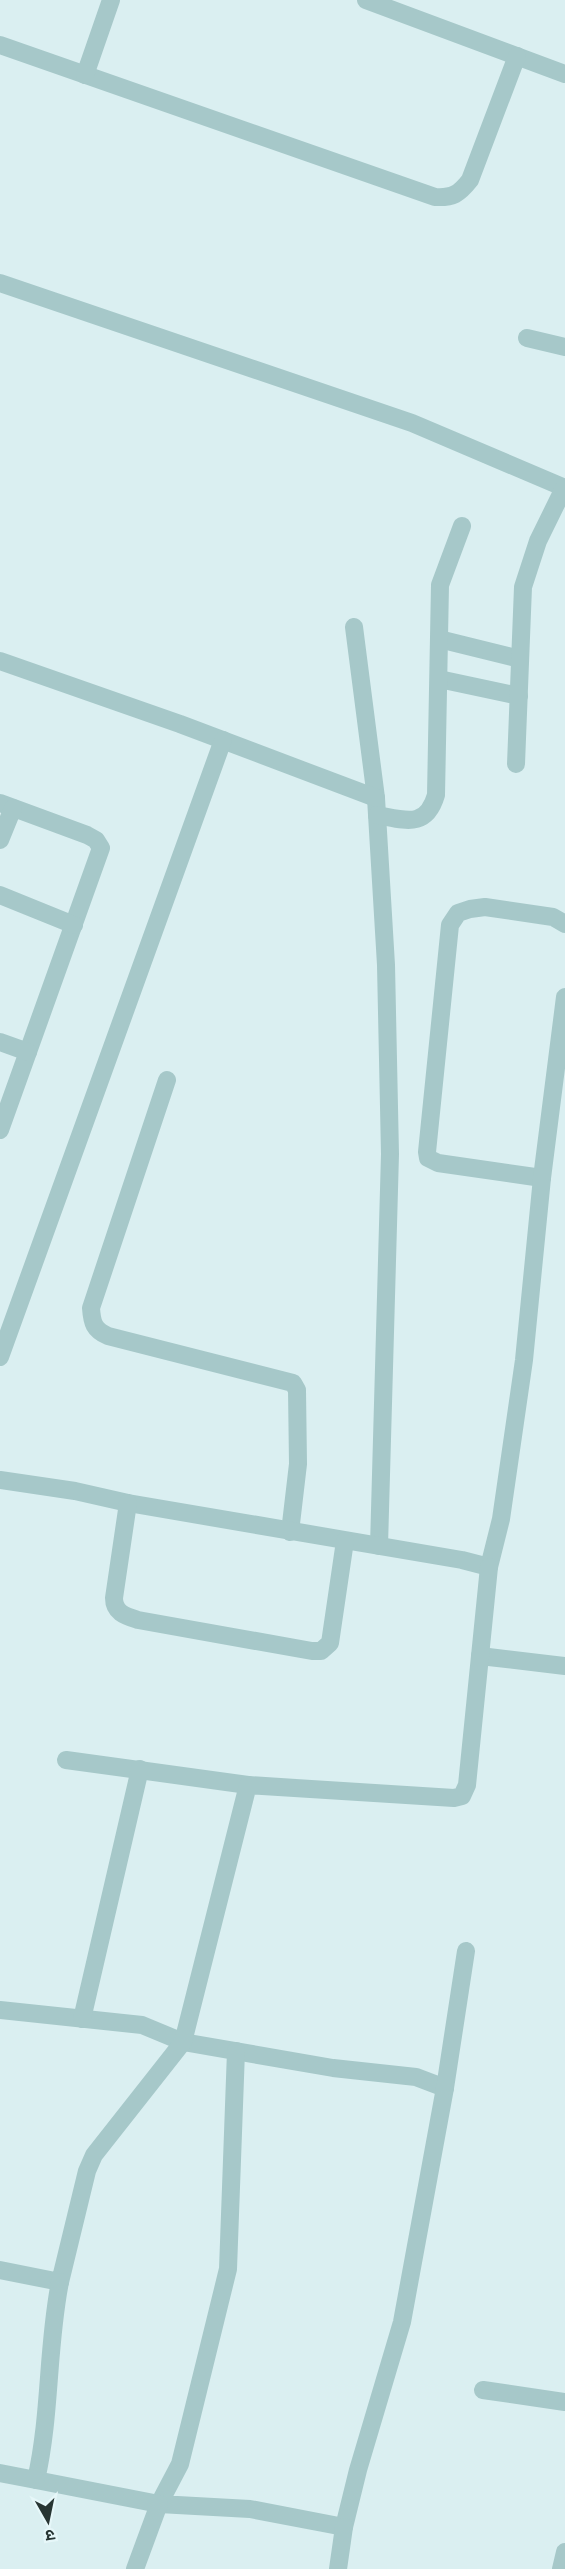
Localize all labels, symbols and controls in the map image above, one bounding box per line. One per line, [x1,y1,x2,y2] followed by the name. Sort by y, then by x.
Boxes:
[18,2491,78,2551] north arrow
[44,2526,57,2547] text: उ

